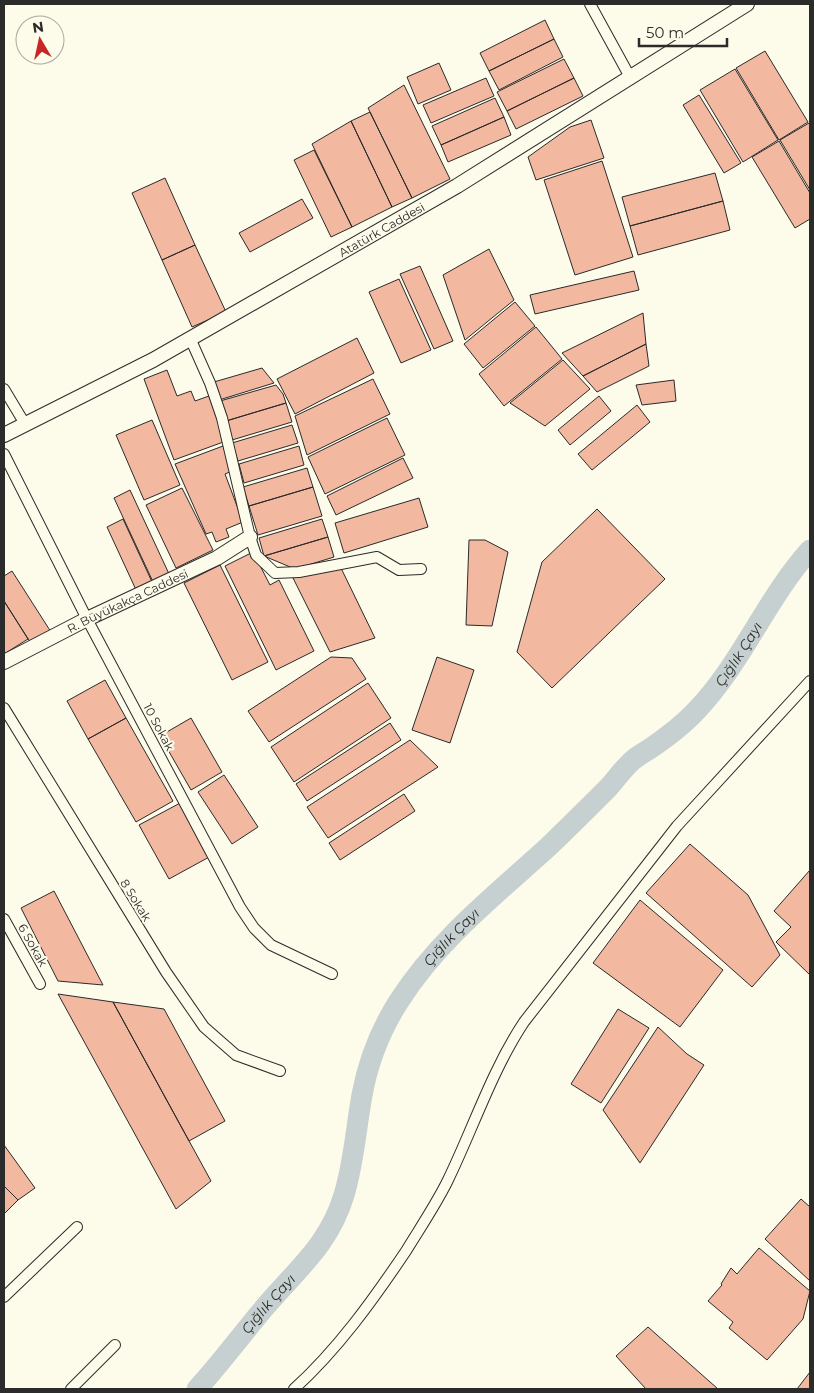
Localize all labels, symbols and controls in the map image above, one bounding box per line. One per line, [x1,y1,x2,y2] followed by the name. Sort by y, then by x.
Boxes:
[15,15,65,65] north arrow
[639,15,726,47] scale bar
[31,17,45,37] text: N
[646,23,684,42] text: 50 m
[336,199,427,260] street label: Atatürk Caddesi
[64,565,190,636] street label: R. Büyükakça Caddesi
[711,618,766,690] water label: Çığlık Çayı
[140,701,178,754] street label: 10 Sokak
[117,876,155,925] street label: 8 Sokak
[419,904,483,970] water label: Çığlık Çayı
[15,921,51,970] street label: 6 Sokak
[237,1270,299,1338] water label: Çığlık Çayı

